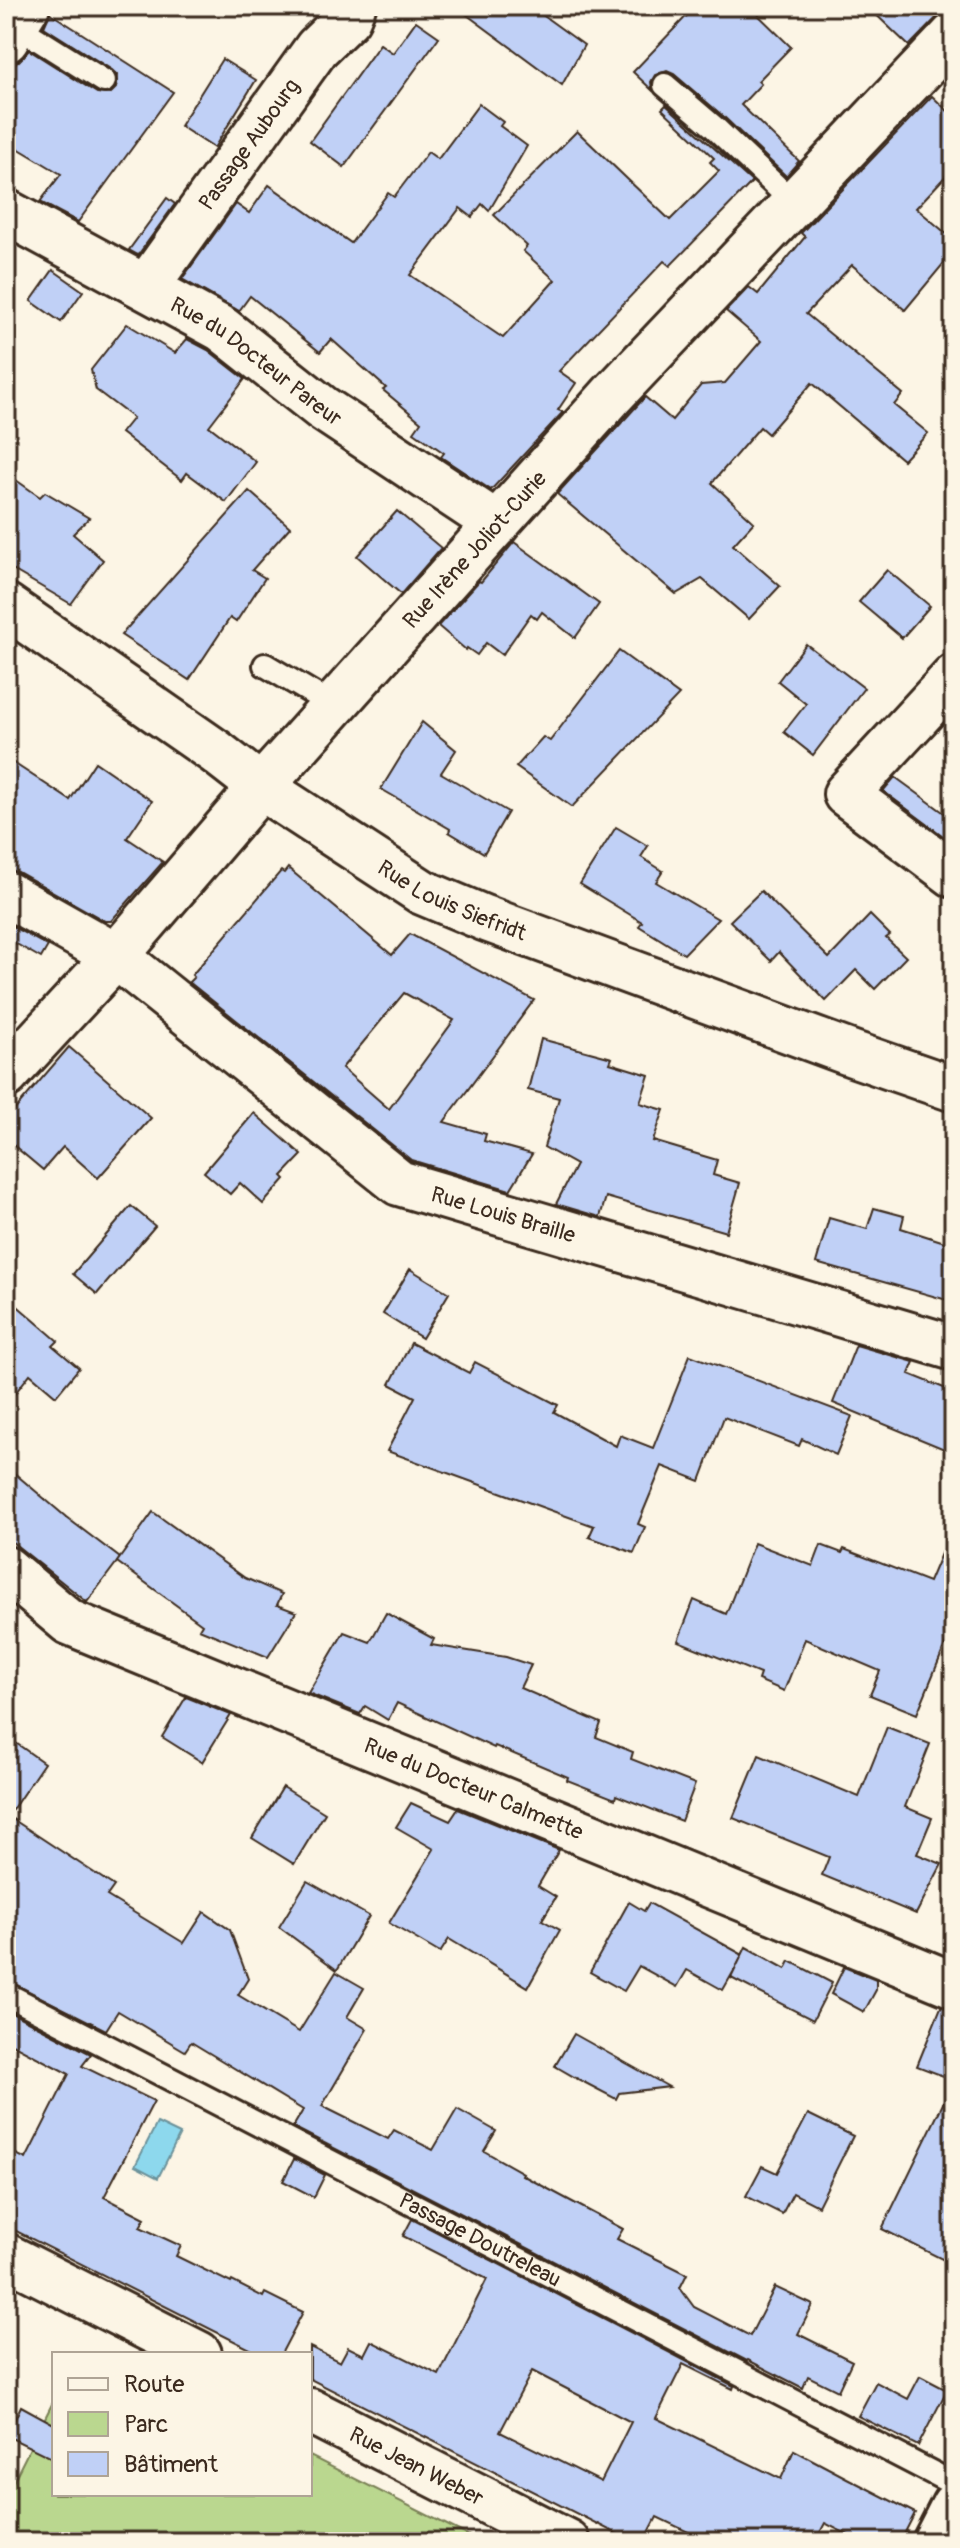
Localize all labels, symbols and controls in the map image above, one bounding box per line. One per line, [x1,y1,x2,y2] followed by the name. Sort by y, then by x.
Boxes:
[193,73,306,216] street label: Passage Aubourg
[165,291,347,432] street label: Rue du Docteur Pareur
[397,465,553,635] street label: Rue Irène Joliot-Curie
[372,854,530,947] street label: Rue Louis Siefridt
[428,1180,579,1250] street label: Rue Louis Braille
[360,1732,587,1847] street label: Rue du Docteur Calmette
[394,2187,566,2294] street label: Passage Doutreleau
[52,2352,312,2496] legend
[124,2370,185,2399] text: Route
[124,2410,168,2439] text: Parc
[345,2421,488,2512] street label: Rue Jean Weber
[124,2450,218,2479] text: Bâtiment

